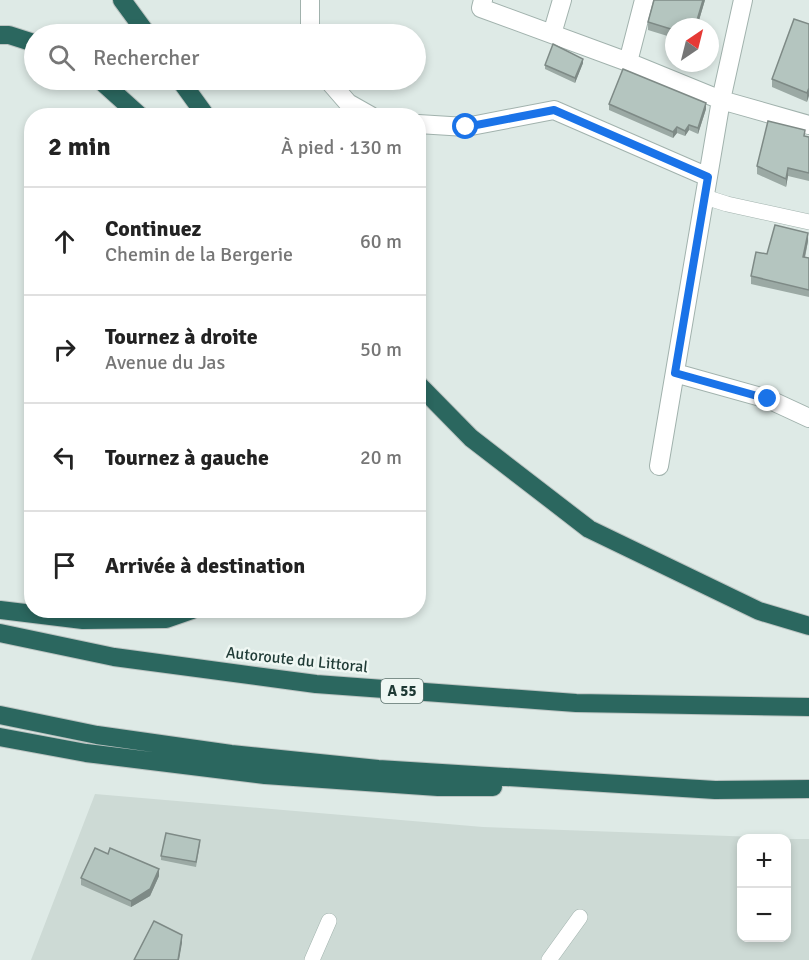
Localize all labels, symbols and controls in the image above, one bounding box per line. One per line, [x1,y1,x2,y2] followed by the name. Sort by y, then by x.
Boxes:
[665,18,719,72] north arrow
[24,24,426,90] search box
[45,41,78,74] icon: search
[93,44,199,71] text: Rechercher
[452,113,478,139] route start
[48,131,111,163] text: 2 min
[281,135,402,160] text: À pied · 130 m
[105,215,201,242] text: Continuez
[48,225,81,258] icon: ahead
[360,229,402,254] text: 60 m
[105,242,293,267] text: Chemin de la Bergerie
[105,323,258,350] text: Tournez à droite
[48,333,81,366] icon: right
[360,337,402,362] text: 50 m
[105,350,225,375] text: Avenue du Jas
[754,385,780,411] route end
[48,441,81,474] icon: left
[105,444,269,471] text: Tournez à gauche
[360,445,402,470] text: 20 m
[48,549,81,582] icon: arrive
[105,552,305,579] text: Arrivée à destination
[225,643,369,677] street label: Autoroute du Littoral
[381,679,423,703] road number: A 55
[737,834,791,942] map controls
[737,834,791,888] button: +
[737,888,791,942] button: −

